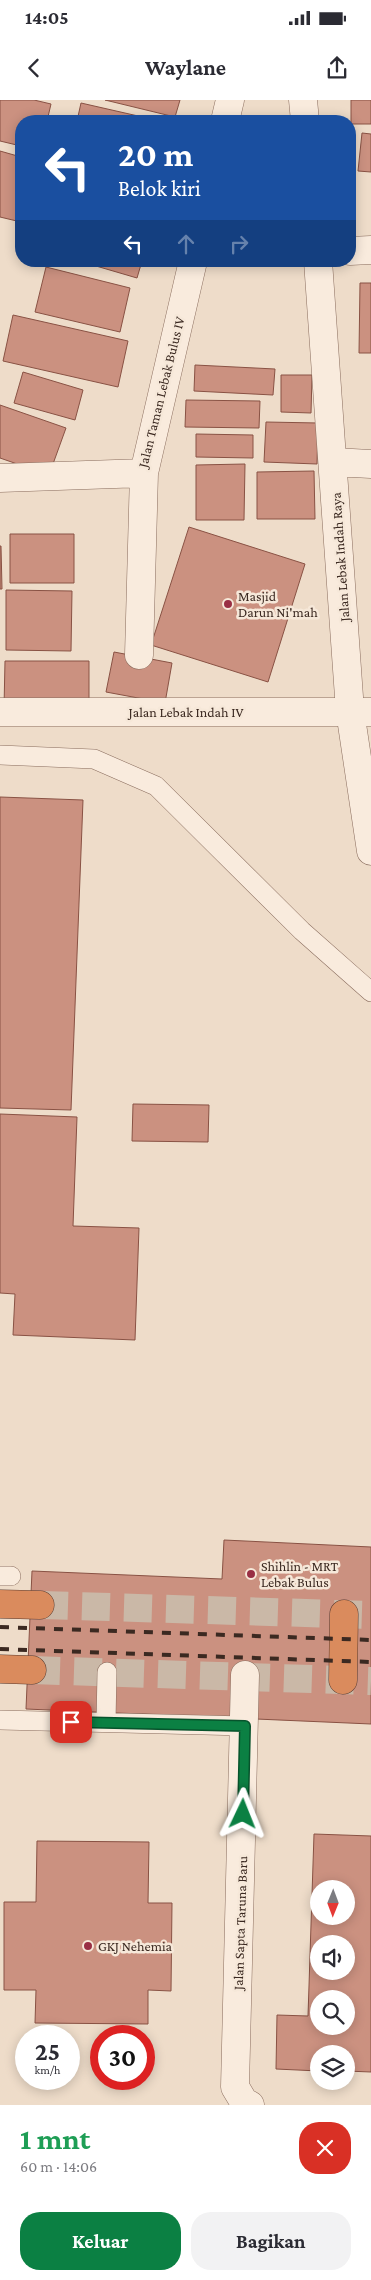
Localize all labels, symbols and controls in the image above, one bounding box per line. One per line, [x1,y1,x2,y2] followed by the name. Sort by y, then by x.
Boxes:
[25,7,69,28] text: 14:05
[20,54,48,82] icon: back
[323,54,351,82] icon: share
[145,55,226,80] text: Waylane
[35,135,100,200] icon: left
[118,135,193,174] text: 20 m
[118,176,201,201] text: Belok kiri
[119,230,147,258] icon: left
[172,230,200,258] icon: ahead
[225,230,253,258] icon: right
[134,315,188,471] street label: Jalan Taman Lebak Bulus IV
[327,491,353,624] street label: Jalan Lebak Indah Raya
[238,588,318,620] place label: Masjid Darun Ni'mah
[222,598,234,610] marker: Masjid Darun Ni'mah
[127,704,243,720] street label: Jalan Lebak Indah IV
[261,1558,339,1590] place label: Shihlin - MRT Lebak Bulus
[245,1568,257,1580] marker: Shihlin - MRT Lebak Bulus
[50,1701,92,1743] pin
[57,1708,85,1736] icon: arrive
[216,1787,268,1839] position arrow
[230,1855,250,1992] street label: Jalan Sapta Taruna Baru
[310,1880,355,1925] north arrow
[310,1880,355,2090] map controls
[310,1935,355,1980] button: sound
[98,1938,173,1954] place label: GKJ Nehemia
[82,1940,94,1952] marker: GKJ Nehemia
[310,1990,355,2035] button: search
[90,2025,155,2090] speed limit sign: 30
[35,2038,60,2065] text: 25
[310,2045,355,2090] button: layers
[35,2063,60,2077] text: km/h
[20,2122,90,2155] text: 1 mnt
[299,2122,351,2174] button: close
[20,2158,97,2175] text: 60 m · 14:06
[20,2212,181,2270] button: Keluar
[191,2212,351,2270] button: Bagikan

